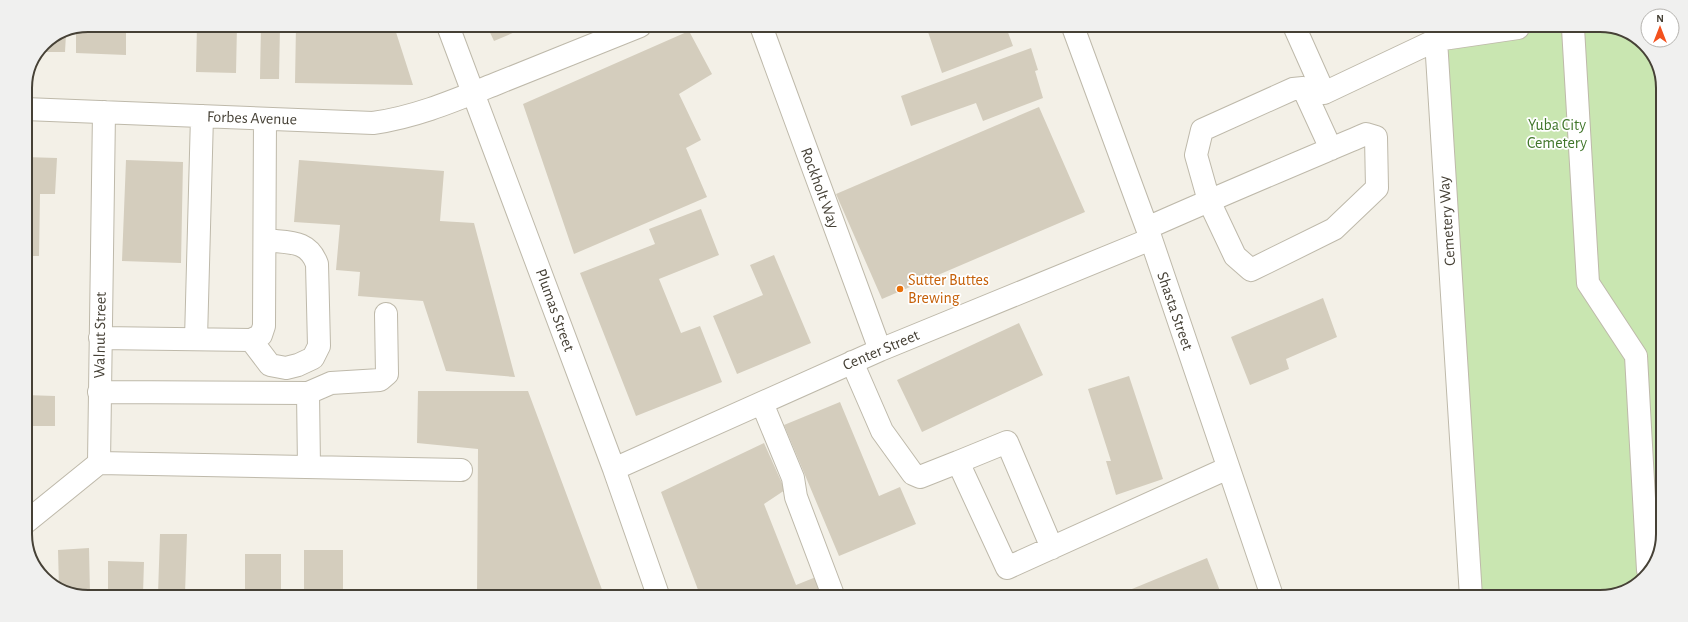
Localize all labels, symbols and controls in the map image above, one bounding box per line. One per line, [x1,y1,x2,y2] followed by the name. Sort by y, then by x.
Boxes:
[1640,8,1680,48] north arrow
[1656,13,1664,24] text: N
[207,108,297,128] street label: Forbes Avenue
[1527,117,1587,152] park label: Yuba City Cemetery
[797,145,842,231] street label: Rockholt Way
[1436,175,1459,266] street label: Cemetery Way
[533,267,577,353] street label: Plumas Street
[1154,270,1196,352] street label: Shasta Street
[908,272,989,306] place label: Sutter Buttes Brewing
[895,284,905,294] marker: Sutter Buttes Brewing
[91,292,109,378] street label: Walnut Street
[840,327,922,373] street label: Center Street

